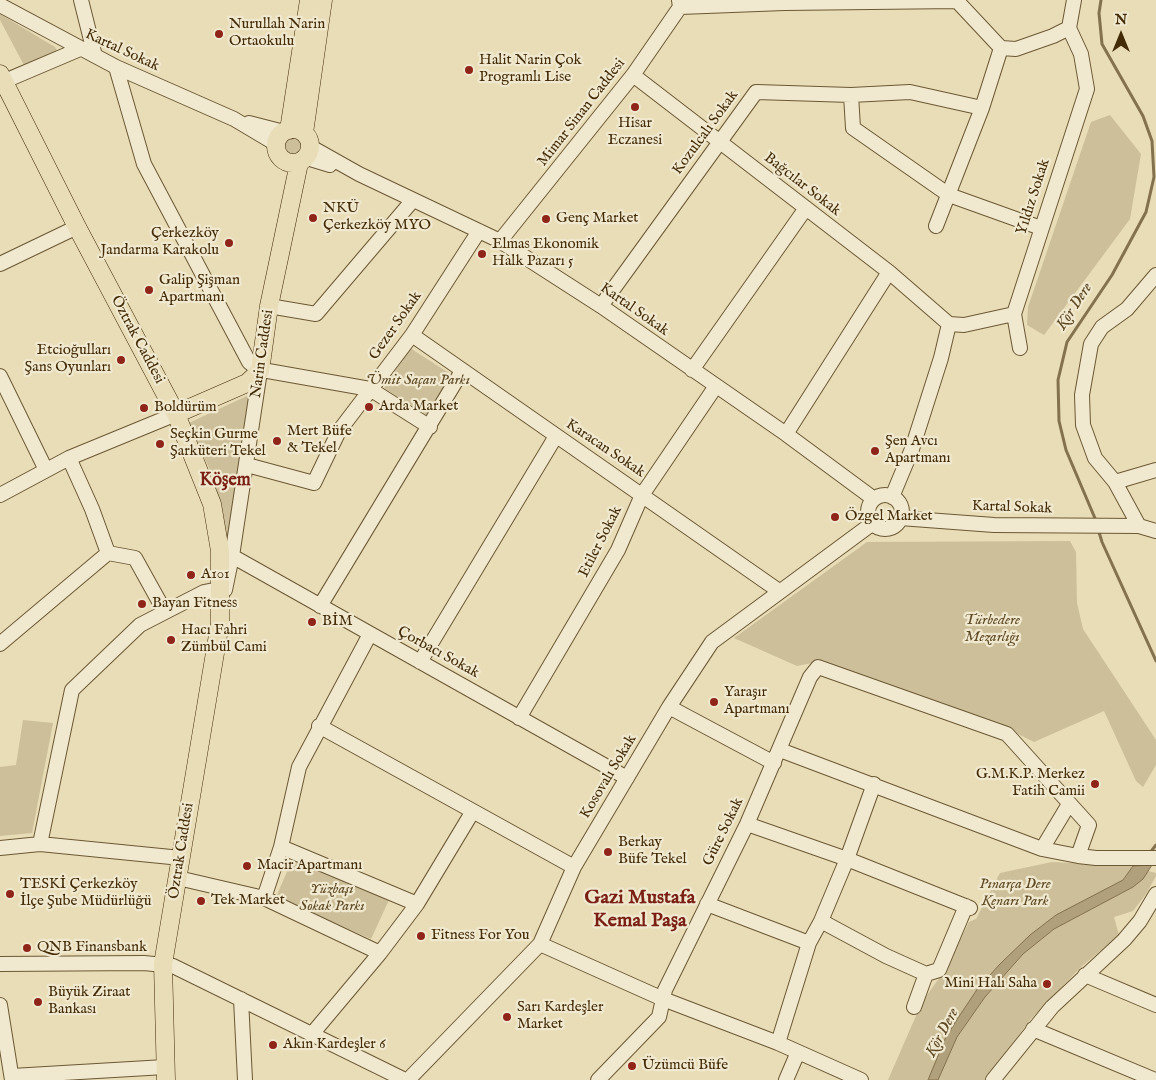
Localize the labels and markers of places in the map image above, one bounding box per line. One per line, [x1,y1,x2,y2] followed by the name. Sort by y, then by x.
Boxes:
[229,16,325,51] place label: Nurullah Narin Ortaokulu
[213,28,225,40] marker: Nurullah Narin Ortaokulu
[479,52,581,87] place label: Halit Narin Çok Programlı Lise
[463,64,475,76] marker: Halit Narin Çok Programlı Lise
[629,101,641,113] marker: Hisar Eczanesi
[608,115,662,150] place label: Hisar Eczanesi
[323,200,431,235] place label: NKÜ Çerkezköy MYO
[556,210,639,228] place label: Genç Market
[307,212,319,224] marker: NKÜ Çerkezköy MYO
[540,213,552,225] marker: Genç Market
[100,225,219,260] place label: Çerkezköy Jandarma Karakolu
[492,236,599,271] place label: Elmas Ekonomik Halk Pazarı 5
[223,237,235,249] marker: Çerkezköy Jandarma Karakolu
[476,248,488,260] marker: Elmas Ekonomik Halk Pazarı 5
[159,272,240,307] place label: Galip Şişman Apartmanı
[143,284,155,296] marker: Galip Şişman Apartmanı
[25,342,111,377] place label: Etcioğulları Şans Oyunları
[115,354,127,366] marker: Etcioğulları Şans Oyunları
[379,398,458,416] place label: Arda Market
[154,399,217,417] place label: Boldürüm
[363,401,375,413] marker: Arda Market
[138,402,150,414] marker: Boldürüm
[287,423,352,458] place label: Mert Büfe & Tekel
[170,426,266,461] place label: Seçkin Gurme Şarküteri Tekel
[885,433,950,468] place label: Şen Avcı Apartmanı
[271,435,283,447] marker: Mert Büfe & Tekel
[154,438,166,450] marker: Seçkin Gurme Şarküteri Tekel
[869,445,881,457] marker: Şen Avcı Apartmanı
[845,508,933,526] place label: Özgel Market
[829,511,841,523] marker: Özgel Market
[201,566,230,584] place label: A101
[185,569,197,581] marker: A101
[152,595,237,613] place label: Bayan Fitness
[136,598,148,610] marker: Bayan Fitness
[322,613,352,631] place label: BİM
[306,616,318,628] marker: BİM
[181,622,267,657] place label: Hacı Fahri Zümbül Cami
[165,634,177,646] marker: Hacı Fahri Zümbül Cami
[724,684,789,719] place label: Yaraşır Apartmanı
[708,696,720,708] marker: Yaraşır Apartmanı
[976,766,1085,801] place label: G.M.K.P. Merkez Fatih Camii
[1089,778,1101,790] marker: G.M.K.P. Merkez Fatih Camii
[618,834,687,869] place label: Berkay Büfe Tekel
[602,846,614,858] marker: Berkay Büfe Tekel
[257,857,362,875] place label: Macir Apartmanı
[241,860,253,872] marker: Macir Apartmanı
[20,876,151,911] place label: TESKİ Çerkezköy İlçe Şube Müdürlüğü
[4,888,16,900] marker: TESKİ Çerkezköy İlçe Şube Müdürlüğü
[211,892,285,910] place label: Tek Market
[195,895,207,907] marker: Tek Market
[431,927,530,945] place label: Fitness For You
[415,930,427,942] marker: Fitness For You
[37,939,147,957] place label: QNB Finansbank
[21,942,33,954] marker: QNB Finansbank
[944,975,1037,993] place label: Mini Halı Saha
[1041,978,1053,990] marker: Mini Halı Saha
[48,984,130,1019] place label: Büyük Ziraat Bankası
[32,996,44,1008] marker: Büyük Ziraat Bankası
[517,999,603,1034] place label: Sarı Kardeşler Market
[501,1011,513,1023] marker: Sarı Kardeşler Market
[283,1036,385,1054] place label: Akın Kardeşler 6
[267,1039,279,1051] marker: Akın Kardeşler 6
[642,1057,728,1075] place label: Üzümcü Büfe
[626,1060,638,1072] marker: Üzümcü Büfe

